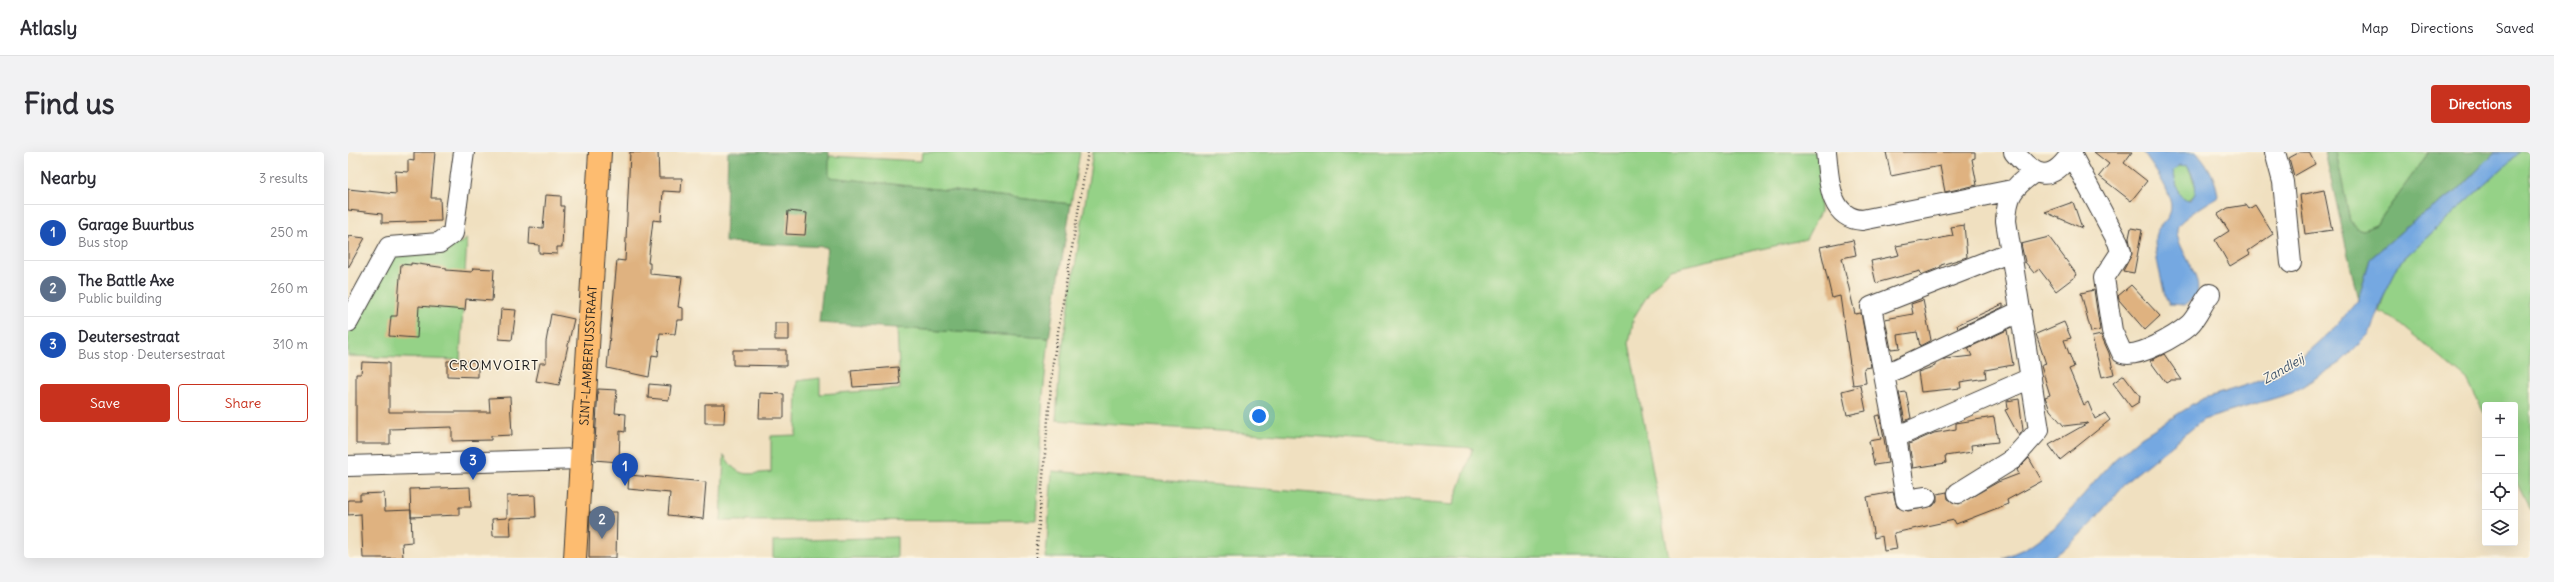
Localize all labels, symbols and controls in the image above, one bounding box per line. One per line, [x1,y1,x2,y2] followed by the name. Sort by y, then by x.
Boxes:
[20,16,77,40] text: Atlasly
[2361,19,2388,37] text: Map
[2410,19,2474,37] text: Directions
[2496,19,2534,37] text: Saved
[2431,85,2530,123] button: Directions
[24,86,115,122] text: Find us
[40,167,96,189] text: Nearby
[259,170,308,187] text: 3 results
[78,215,194,234] text: Garage Buurtbus
[50,224,56,241] text: 1
[270,224,308,241] text: 250 m
[78,234,128,251] text: Bus stop
[78,271,174,290] text: The Battle Axe
[49,280,57,297] text: 2
[270,280,308,297] text: 260 m
[576,285,599,426] street label: SINT-LAMBERTUSSTRAAT
[78,290,162,307] text: Public building
[78,327,179,346] text: Deutersestraat
[49,336,57,353] text: 3
[273,336,308,353] text: 310 m
[78,346,225,363] text: Bus stop · Deutersestraat
[2259,349,2309,388] water label: Zandleij
[449,356,539,374] district label: CROMVOIRT
[40,384,170,422] button: Save
[178,384,308,422] button: Share
[2482,402,2518,546] map controls
[2482,402,2518,438] button: +
[1249,406,1269,426] your location
[2482,438,2518,474] button: −
[460,447,486,480] pin: 3
[612,453,638,486] pin: 1
[2482,474,2518,510] button: locate
[589,506,615,539] pin: 2
[2482,510,2518,546] button: layers

